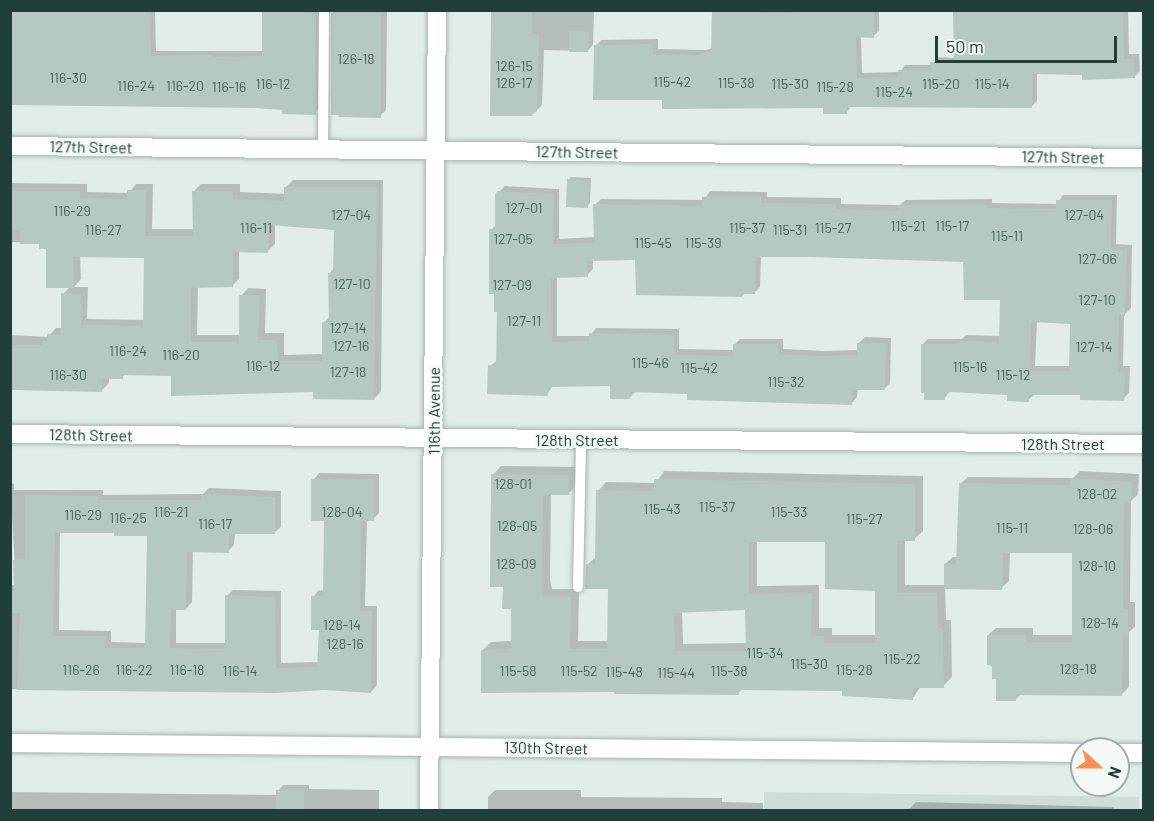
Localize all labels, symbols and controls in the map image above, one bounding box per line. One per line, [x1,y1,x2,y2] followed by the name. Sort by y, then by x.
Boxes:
[938,24,1120,62] scale bar
[946,35,984,57] text: 50 m
[337,51,375,67] house number: 126-18
[495,58,533,74] house number: 126-15
[49,70,87,86] house number: 116-30
[653,74,691,90] house number: 115-42
[496,75,532,91] house number: 126-17
[717,75,755,91] house number: 115-38
[256,76,290,92] house number: 116-12
[771,76,809,92] house number: 115-30
[922,76,960,92] house number: 115-20
[974,76,1010,92] house number: 115-14
[117,78,155,94] house number: 116-24
[166,78,204,94] house number: 116-20
[212,79,246,95] house number: 116-16
[816,79,854,95] house number: 115-28
[875,84,913,100] house number: 115-24
[49,137,133,157] street label: 127th Street
[535,142,619,162] street label: 127th Street
[1021,147,1105,167] street label: 127th Street
[506,200,542,216] house number: 127-01
[53,203,91,219] house number: 116-29
[331,207,371,223] house number: 127-04
[1064,207,1104,223] house number: 127-04
[891,218,925,234] house number: 115-21
[935,218,969,234] house number: 115-17
[240,220,272,236] house number: 116-11
[729,220,765,236] house number: 115-37
[815,220,851,236] house number: 115-27
[85,222,121,238] house number: 116-27
[773,222,807,238] house number: 115-31
[991,228,1023,244] house number: 115-11
[493,231,533,247] house number: 127-05
[634,235,672,251] house number: 115-45
[684,235,722,251] house number: 115-39
[1077,251,1117,267] house number: 127-06
[333,276,371,292] house number: 127-10
[492,277,532,293] house number: 127-09
[1078,292,1116,308] house number: 127-10
[507,313,541,329] house number: 127-11
[329,320,367,336] house number: 127-14
[333,338,369,354] house number: 127-16
[1075,339,1113,355] house number: 127-14
[109,343,147,359] house number: 116-24
[162,347,200,363] house number: 116-20
[631,355,669,371] house number: 115-46
[246,358,280,374] house number: 116-12
[953,359,987,375] house number: 115-16
[680,360,718,376] house number: 115-42
[330,364,366,380] house number: 127-18
[49,367,87,383] house number: 116-30
[424,367,444,455] street label: 116th Avenue
[996,367,1030,383] house number: 115-12
[767,374,805,390] house number: 115-32
[49,425,133,445] street label: 128th Street
[535,430,619,450] street label: 128th Street
[1021,434,1105,454] street label: 128th Street
[494,476,532,492] house number: 128-01
[1077,486,1117,502] house number: 128-02
[699,499,735,515] house number: 115-37
[643,501,681,517] house number: 115-43
[154,504,188,520] house number: 116-21
[322,504,362,520] house number: 128-04
[771,504,807,520] house number: 115-33
[64,507,102,523] house number: 116-29
[109,510,147,526] house number: 116-25
[846,511,882,527] house number: 115-27
[198,516,232,532] house number: 116-17
[497,518,537,534] house number: 128-05
[996,520,1028,536] house number: 115-11
[1073,521,1113,537] house number: 128-06
[496,556,536,572] house number: 128-09
[1078,558,1116,574] house number: 128-10
[1081,615,1119,631] house number: 128-14
[323,617,361,633] house number: 128-14
[326,636,364,652] house number: 128-16
[746,645,784,661] house number: 115-34
[883,651,921,667] house number: 115-22
[790,656,828,672] house number: 115-30
[1059,661,1097,677] house number: 128-18
[62,662,100,678] house number: 116-26
[115,662,153,678] house number: 116-22
[170,662,204,678] house number: 116-18
[835,662,873,678] house number: 115-28
[222,663,258,679] house number: 116-14
[499,663,537,679] house number: 115-58
[560,663,598,679] house number: 115-52
[710,663,748,679] house number: 115-38
[605,664,643,680] house number: 115-48
[657,665,695,681] house number: 115-44
[1070,737,1130,797] north arrow
[504,738,588,758] street label: 130th Street
[1105,765,1126,781] text: N

